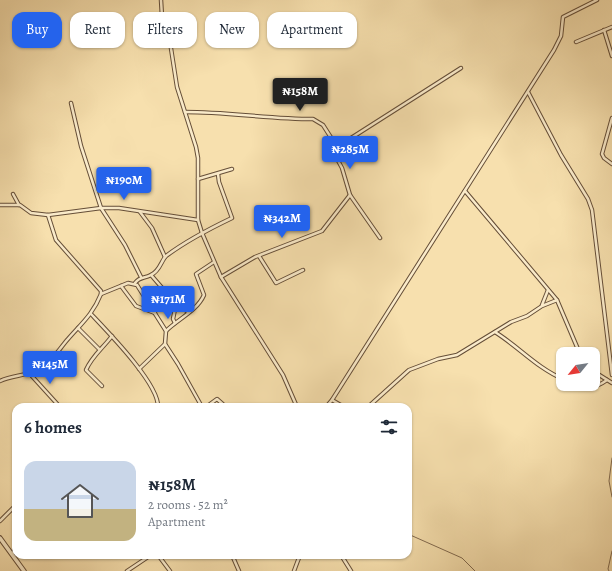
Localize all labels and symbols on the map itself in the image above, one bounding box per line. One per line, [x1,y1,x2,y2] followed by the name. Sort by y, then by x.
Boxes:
[272,78,328,112] pin: ₦158M
[322,136,378,170] pin: ₦285M
[96,167,152,201] pin: ₦190M
[254,205,310,239] pin: ₦342M
[140,286,196,320] pin: ₦171M
[556,347,600,391] north arrow
[22,351,78,385] pin: ₦145M

